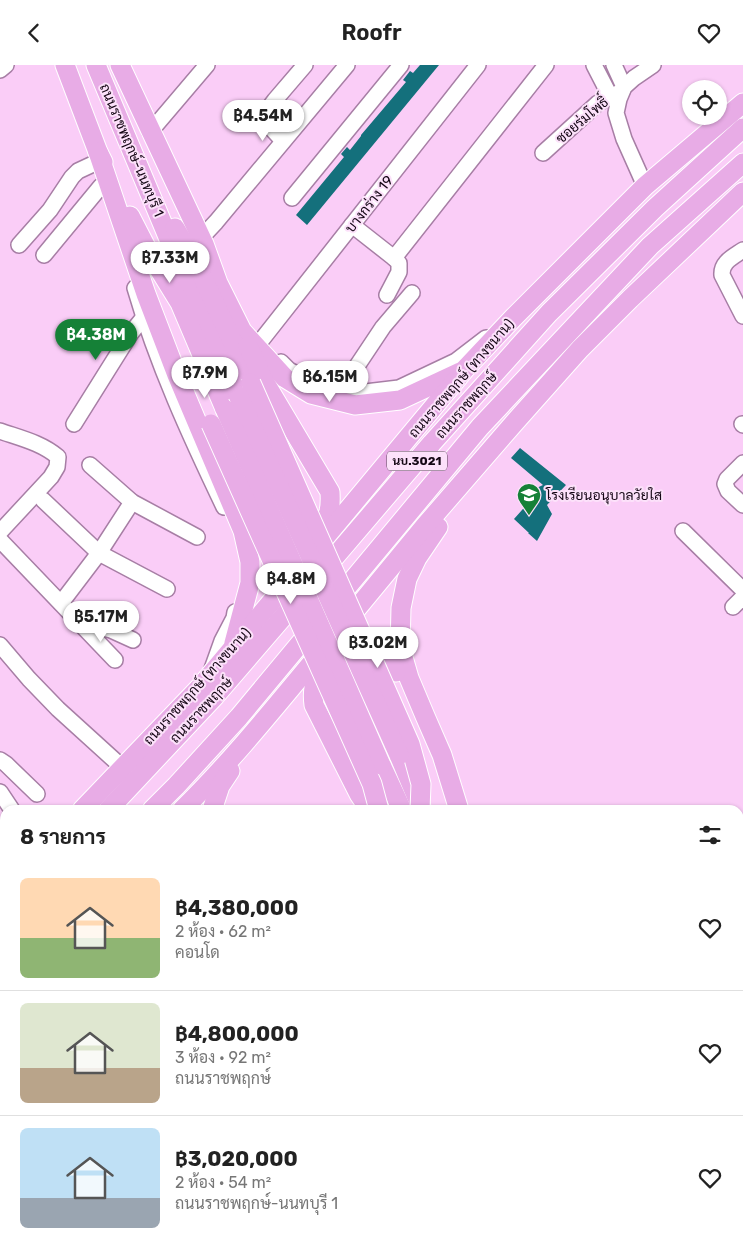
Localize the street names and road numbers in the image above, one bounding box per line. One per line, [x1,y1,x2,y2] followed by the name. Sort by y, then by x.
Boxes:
[95,81,168,220] street label: ถนนราชพฤกษ์-นนทบุรี 1
[550,90,612,147] street label: ซอยร่มโพธิ์
[342,172,397,236] street label: บางกร่าง 19
[405,315,517,441] street label: ถนนราชพฤกษ์ (ทางขนาน)
[432,368,500,442] street label: ถนนราชพฤกษ์
[387,451,447,471] road number: นบ.3021
[140,624,254,748] street label: ถนนราชพฤกษ์ (ทางขนาน)
[166,674,236,746] street label: ถนนราชพฤกษ์

